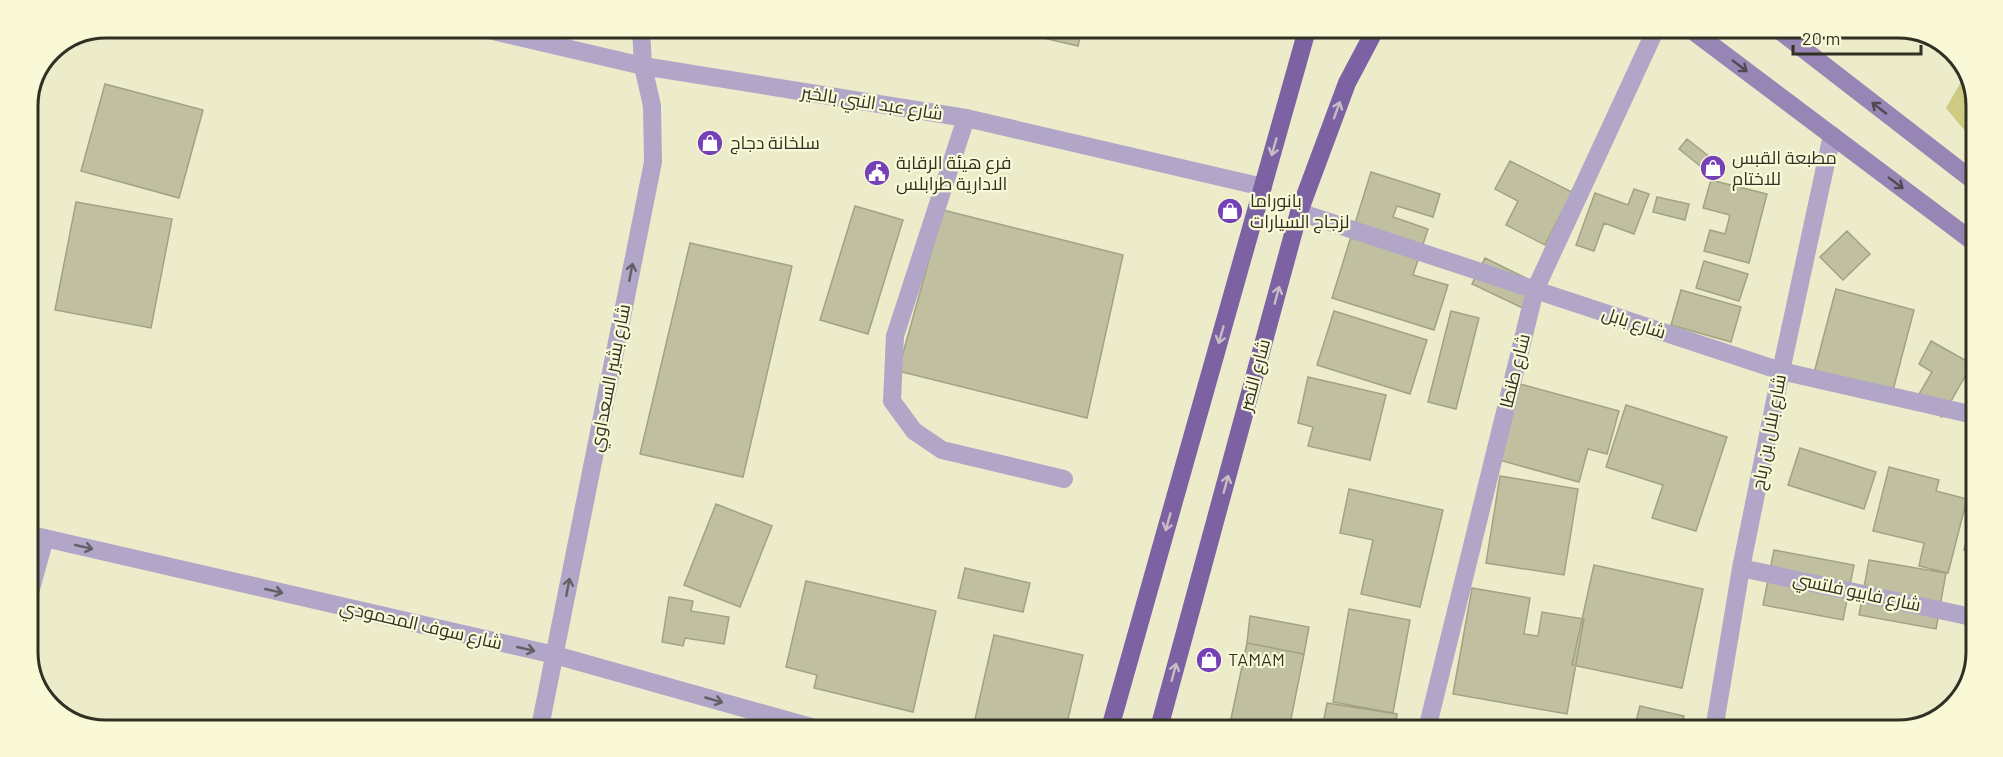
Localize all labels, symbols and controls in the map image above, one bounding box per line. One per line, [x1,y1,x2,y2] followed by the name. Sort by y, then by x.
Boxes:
[1793,18,1920,56] scale bar
[1802,27,1840,49] text: 20 m
[1732,60,1748,72] one-way arrow
[798,80,944,128] street label: شارع عبد النبي بالخير
[1332,101,1343,120] one-way arrow
[1871,101,1887,114] one-way arrow
[695,128,725,158] shop icon: سلخانة دجاج
[730,131,820,155] place label: سلخانة دجاج
[1268,137,1279,156] one-way arrow
[1732,146,1837,191] place label: مطبعة القبس للاختام
[896,151,1011,195] place label: فرع هيئة الرقابة الادارية طرابلس
[1698,153,1728,183] shop icon: مطبعة القبس للاختام
[862,158,892,188] public building icon: فرع هيئة الرقابة الادارية طرابلس
[1888,177,1904,190] one-way arrow
[1250,189,1349,234] place label: بانوراما لزجاج السيارات
[1215,196,1245,226] shop icon: بانوراما لزجاج السيارات
[626,263,637,283] one-way arrow
[1271,286,1283,305] one-way arrow
[1599,301,1669,345] street label: شارع بابل
[584,302,638,454] street label: شارع بشير السعداوي
[1215,325,1226,344] one-way arrow
[1494,331,1536,411] street label: شارع طنطا
[1234,336,1276,415] street label: شارع النصر
[1746,372,1792,492] street label: شارع بلال بن رباح
[1220,474,1232,493] one-way arrow
[1162,512,1173,531] one-way arrow
[74,542,93,554] one-way arrow
[1791,567,1923,618] street label: شارع فابيو فلتسي
[563,578,574,597] one-way arrow
[264,586,283,597] one-way arrow
[337,595,505,657] street label: شارع سوف المحمودي
[516,643,535,655] one-way arrow
[1194,645,1224,675] shop icon: TAMAM
[1228,648,1285,670] place label: TAMAM
[1169,663,1181,682] one-way arrow
[704,695,723,706] one-way arrow

